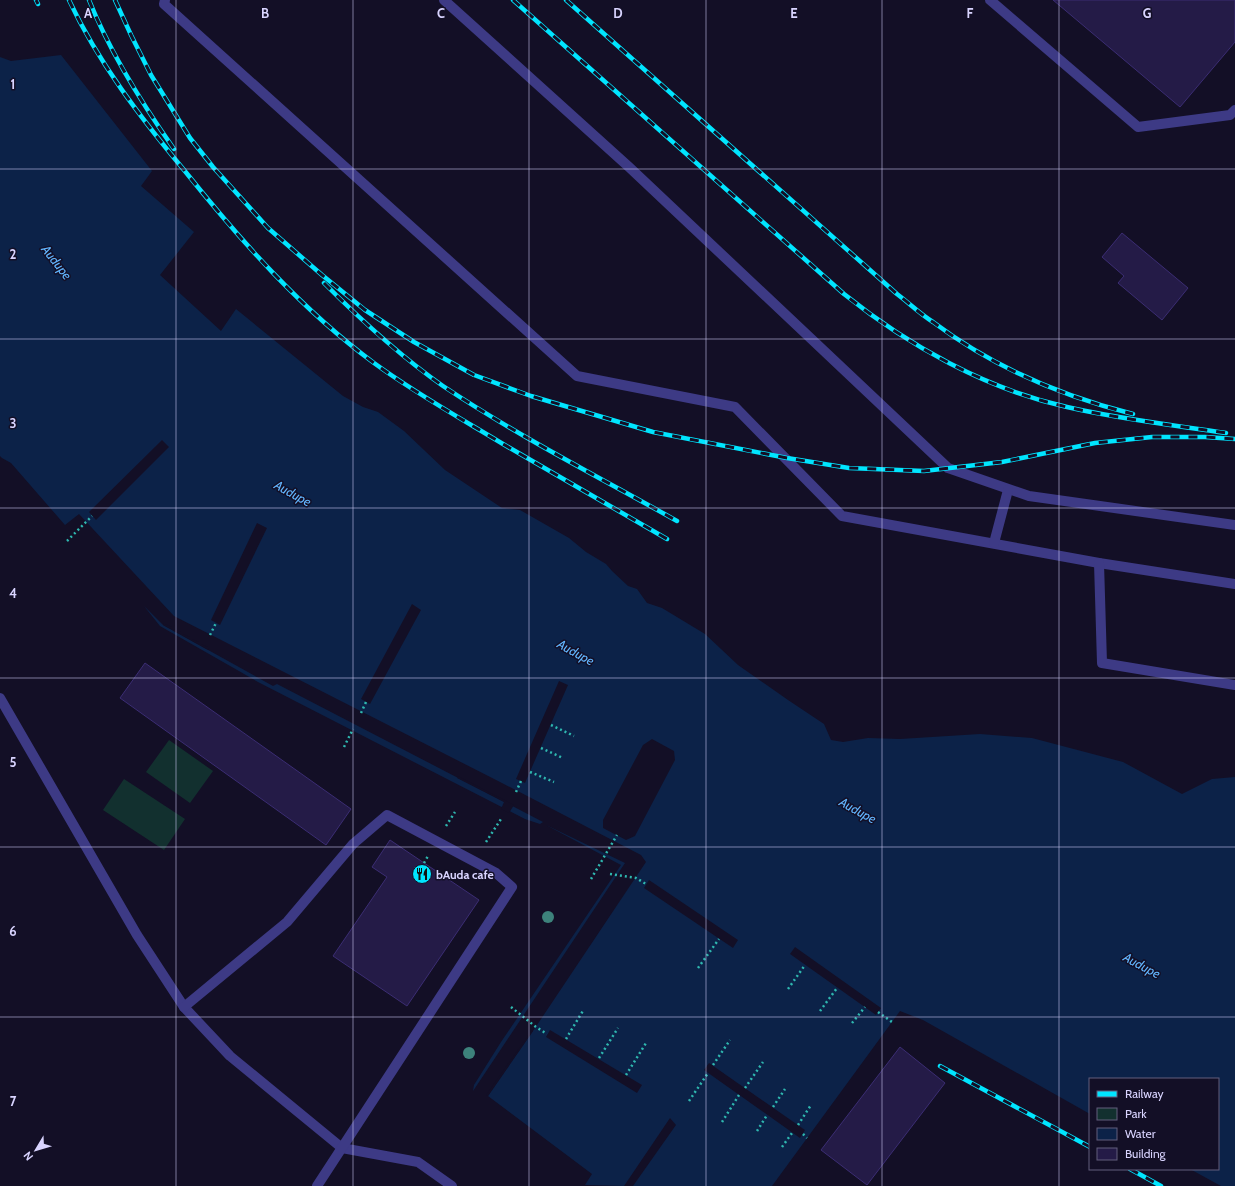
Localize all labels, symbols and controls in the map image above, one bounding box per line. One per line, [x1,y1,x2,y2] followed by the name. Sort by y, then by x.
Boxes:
[84,5,93,21] text: A
[261,5,269,21] text: B
[437,5,445,21] text: C
[613,5,623,21] text: D
[790,5,798,21] text: E
[967,5,974,21] text: F
[1143,5,1152,21] text: G
[11,76,15,92] text: 1
[38,241,76,283] water label: Audupe
[10,246,17,262] text: 2
[9,415,17,431] text: 3
[271,476,314,510] water label: Audupe
[9,585,17,601] text: 4
[554,635,597,669] water label: Audupe
[10,754,17,770] text: 5
[836,793,879,827] water label: Audupe
[411,863,433,885] restaurant icon: bAuda cafe
[436,867,494,882] place label: bAuda cafe
[9,923,17,939] text: 6
[1120,948,1163,981] water label: Audupe
[1089,1078,1219,1170] legend
[1125,1086,1163,1101] text: Railway
[10,1093,17,1109] text: 7
[1125,1106,1147,1121] text: Park
[1125,1126,1156,1141] text: Water
[16,1130,56,1170] north arrow
[1125,1146,1167,1161] text: Building
[20,1149,36,1164] text: N

